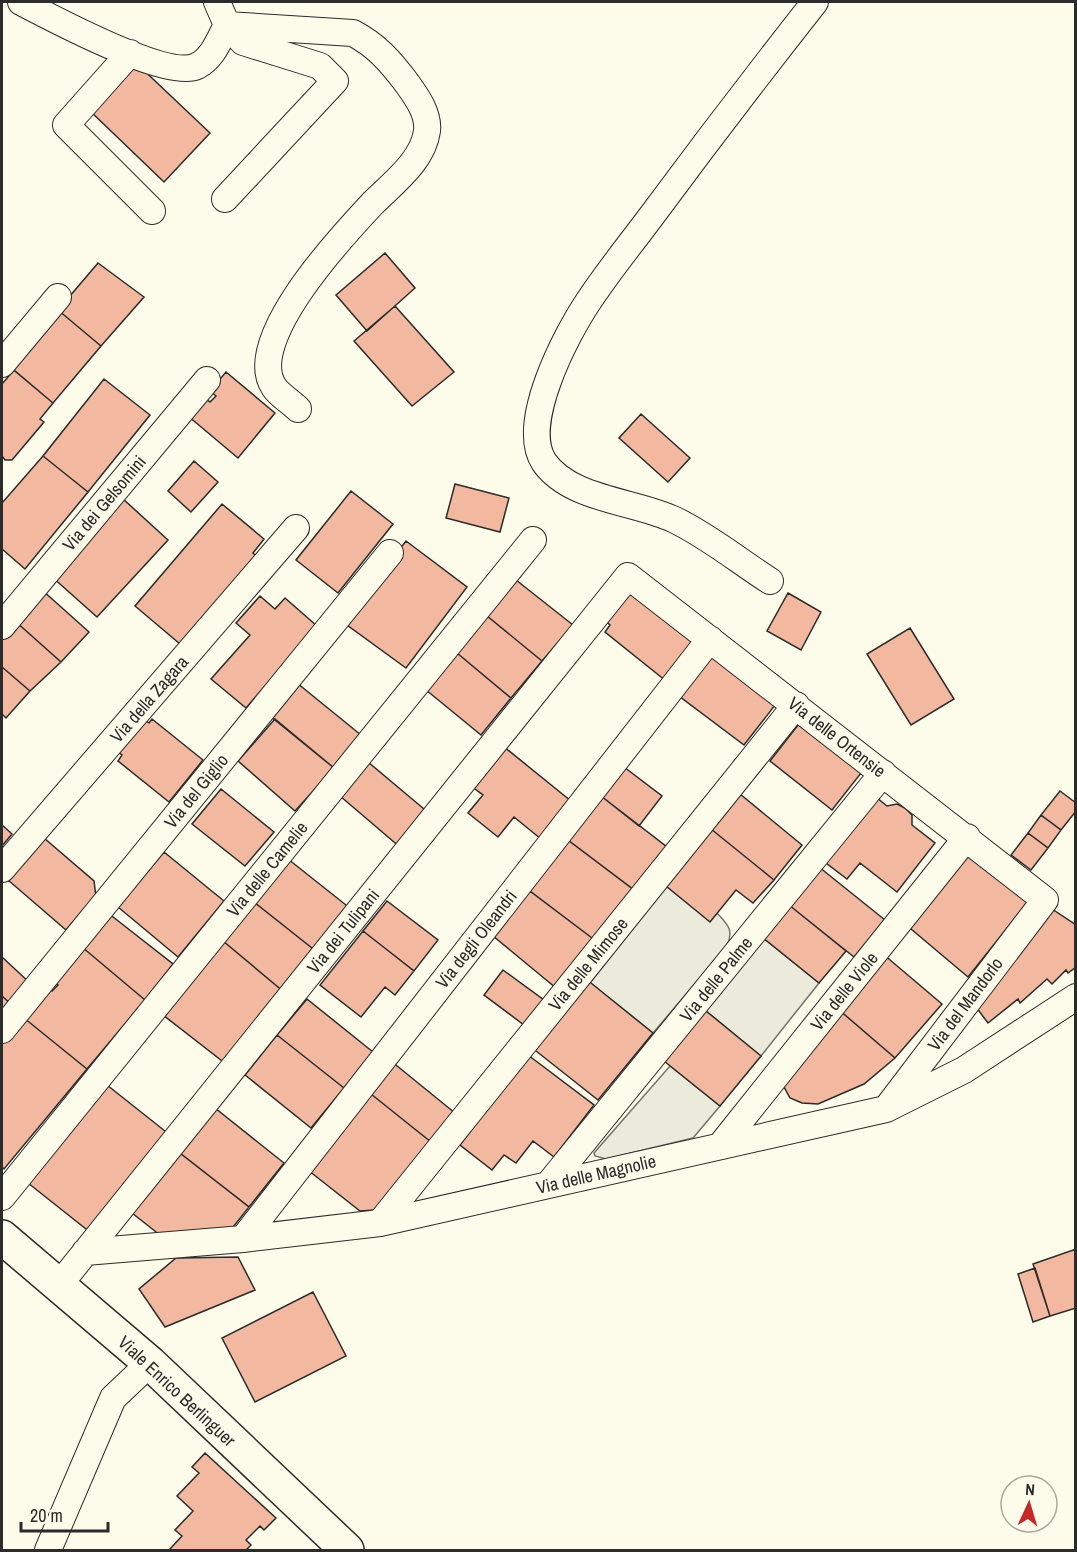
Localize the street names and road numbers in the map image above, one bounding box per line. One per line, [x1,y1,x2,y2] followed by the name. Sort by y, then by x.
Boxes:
[57,450,151,556] street label: Via dei Gelsomini
[104,650,194,748] street label: Via della Zagara
[783,691,891,783] street label: Via delle Ortensie
[158,748,234,834] street label: Via del Giglio
[221,816,313,922] street label: Via delle Camelie
[301,883,385,979] street label: Via dei Tulipani
[430,885,522,993] street label: Via degli Oleandri
[542,912,634,1016] street label: Via delle Mimose
[674,931,758,1027] street label: Via delle Palme
[804,946,884,1036] street label: Via delle Viole
[922,952,1008,1056] street label: Via del Mandorlo
[534,1148,658,1200] street label: Via delle Magnolie
[113,1330,241,1452] street label: Viale Enrico Berlinguer

